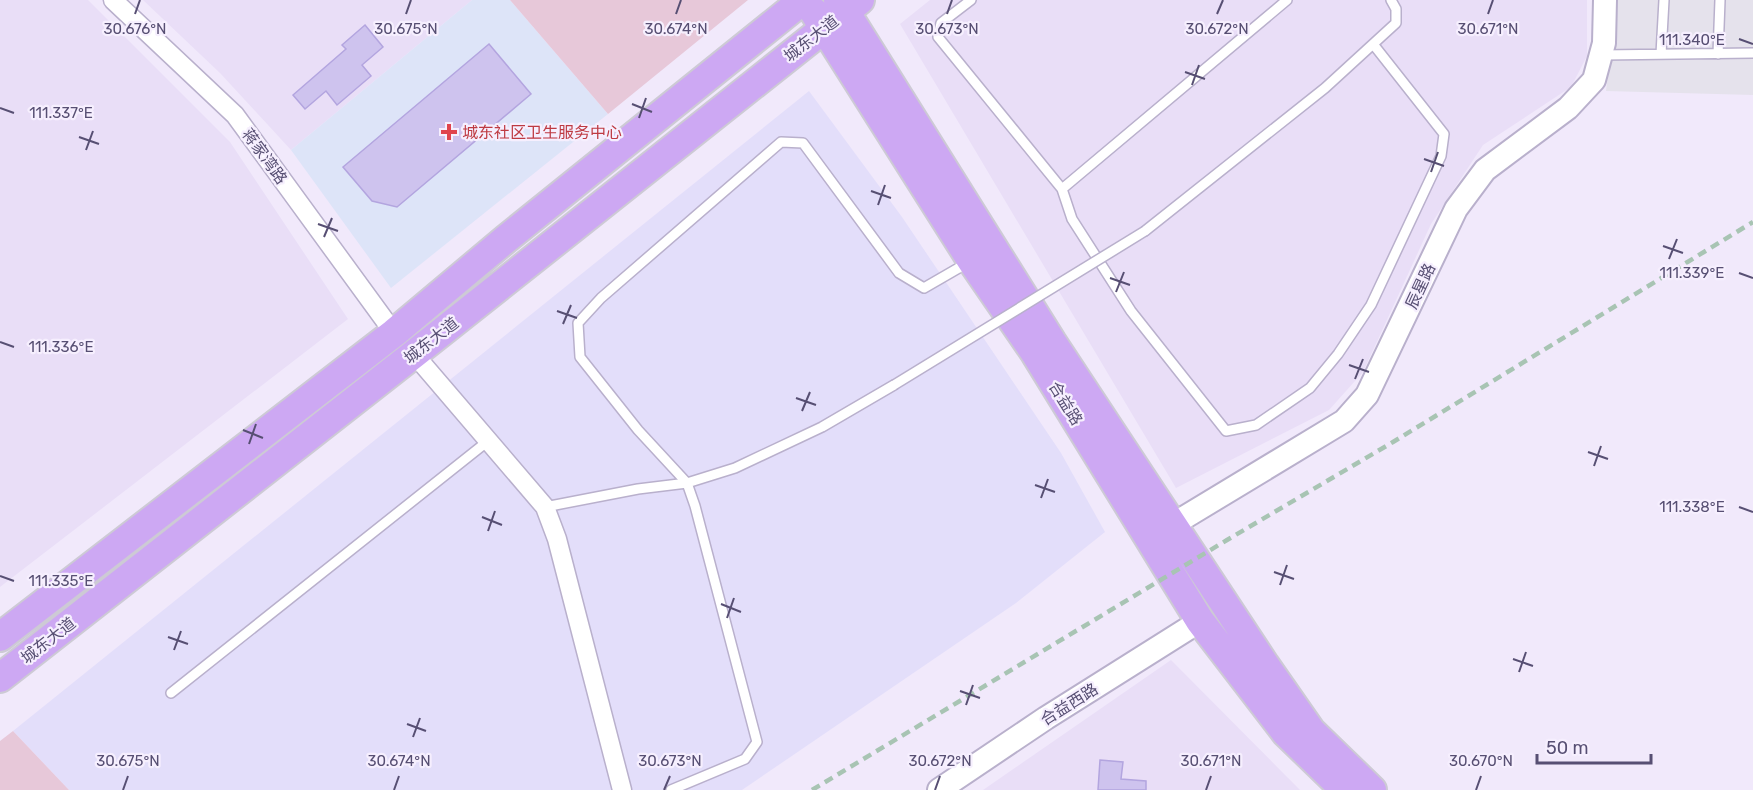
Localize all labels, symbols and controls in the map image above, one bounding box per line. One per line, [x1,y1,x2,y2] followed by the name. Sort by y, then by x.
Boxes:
[780,11,842,66] street label: 城东大道
[103,20,167,38] text: 30.676°N
[374,20,438,38] text: 30.675°N
[644,20,708,38] text: 30.674°N
[915,20,979,38] text: 30.673°N
[1185,20,1249,38] text: 30.672°N
[1458,20,1518,38] text: 30.671°N
[1659,31,1725,49] text: 111.340°E
[29,104,93,122] text: 111.337°E
[440,123,458,141] marker: 城东社区卫生服务中心
[462,123,622,142] place label: 城东社区卫生服务中心
[238,125,291,188] street label: 蒋家湾路
[1402,260,1439,312] street label: 辰星路
[1660,264,1724,282] text: 111.339°E
[400,313,462,368] street label: 城东大道
[28,338,94,356] text: 111.336°E
[1045,378,1086,429] street label: 合益路
[1659,498,1725,516] text: 111.338°E
[29,572,93,590] text: 111.335°E
[17,613,79,668] street label: 城东大道
[1037,679,1101,729] street label: 合益西路
[1537,727,1651,765] scale bar
[1546,737,1589,759] text: 50 m
[96,752,160,770] text: 30.675°N
[367,752,431,770] text: 30.674°N
[638,752,702,770] text: 30.673°N
[908,752,972,770] text: 30.672°N
[1181,752,1241,770] text: 30.671°N
[1449,752,1513,770] text: 30.670°N

